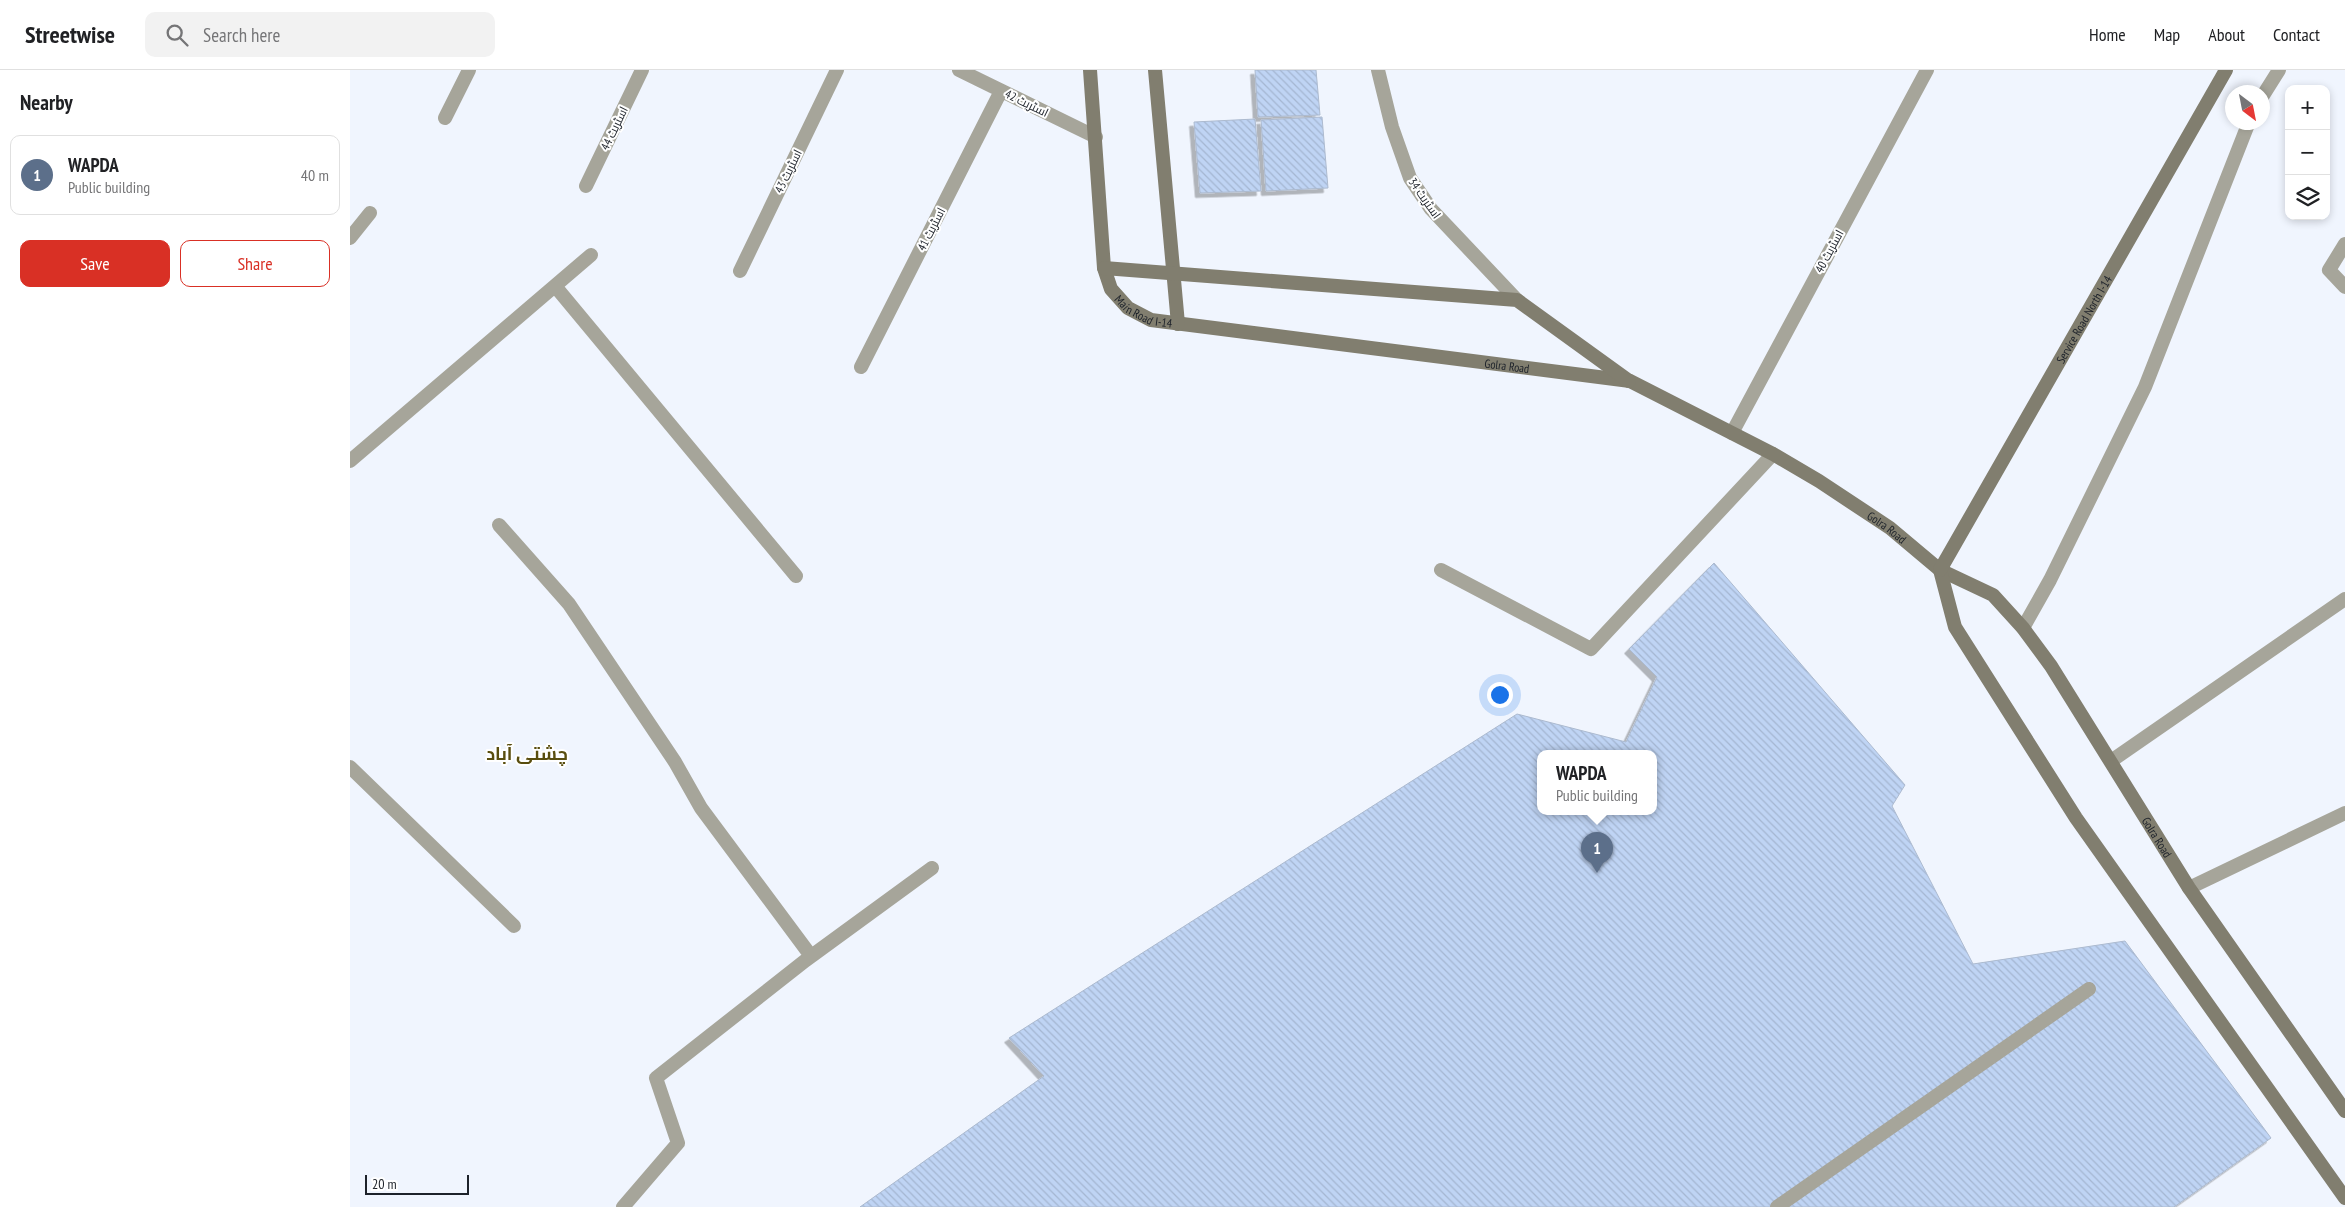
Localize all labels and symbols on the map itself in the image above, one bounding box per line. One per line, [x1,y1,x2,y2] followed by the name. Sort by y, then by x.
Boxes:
[2225,85,2270,130] north arrow
[1003,86,1051,120] street label: اسٹریٹ 42
[597,104,631,152] street label: اسٹریٹ 44
[771,147,805,195] street label: اسٹریٹ 43
[1405,175,1445,221] street label: اسٹریٹ 34
[914,205,948,253] street label: اسٹریٹ 41
[1811,227,1847,275] street label: اسٹریٹ 40
[2052,272,2115,366] street label: Service Road North I-14
[1112,291,1174,330] street label: Main Road I-14
[1484,355,1530,376] street label: Golra Road
[1865,508,1910,546] street label: Golra Road
[1487,682,1513,708] your location
[486,742,568,766] district label: چشتی آباد
[2139,814,2176,860] street label: Golra Road
[1581,832,1613,873] pin: 1
[365,1172,469,1195] scale bar

